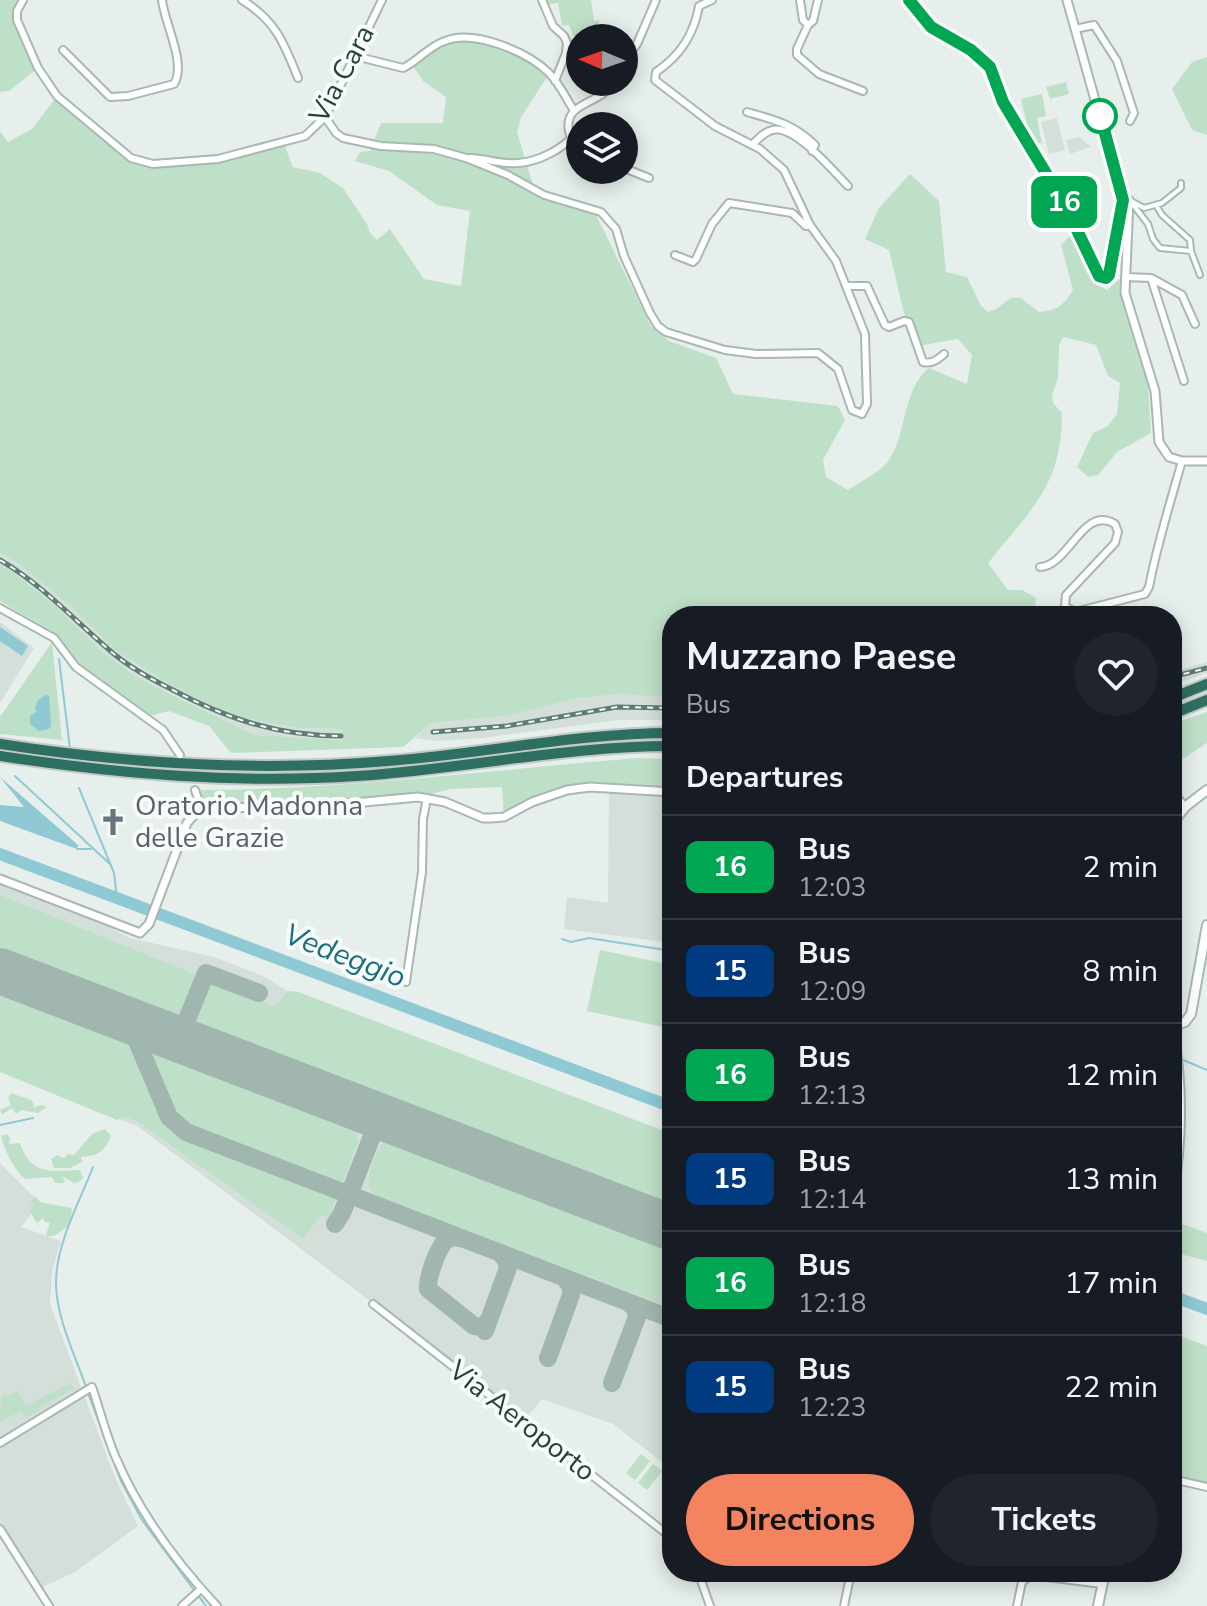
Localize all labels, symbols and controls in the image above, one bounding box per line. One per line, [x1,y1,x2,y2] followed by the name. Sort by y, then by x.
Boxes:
[300,18,384,131] street label: Via Cara
[566,24,638,96] north arrow
[566,24,638,184] map controls
[1083,99,1117,133] unlabelled marker
[566,112,638,184] button: layers
[1028,176,1100,228] line badge: 16
[1047,183,1081,221] text: 16
[686,631,956,682] text: Muzzano Paese
[1074,632,1158,716] button: heart
[686,687,731,722] text: Bus
[686,757,843,798] text: Departures
[135,787,363,857] place label: Oratorio Madonna delle Grazie
[98,807,128,837] church icon: Oratorio Madonna delle Grazie
[798,829,851,870] text: Bus
[1083,847,1158,888] text: 2 min
[713,848,747,886] text: 16
[798,870,866,905] text: 12:03
[278,914,412,998] water label: Vedeggio
[798,933,851,974] text: Bus
[1083,951,1158,992] text: 8 min
[713,952,747,990] text: 15
[798,974,866,1009] text: 12:09
[798,1037,851,1078] text: Bus
[1065,1055,1158,1096] text: 12 min
[713,1056,747,1094] text: 16
[798,1078,866,1113] text: 12:13
[798,1141,851,1182] text: Bus
[1065,1159,1158,1200] text: 13 min
[713,1160,747,1198] text: 15
[798,1182,866,1217] text: 12:14
[798,1245,851,1286] text: Bus
[1065,1263,1158,1304] text: 17 min
[713,1264,747,1302] text: 16
[798,1286,866,1321] text: 12:18
[798,1349,851,1390] text: Bus
[440,1351,603,1490] street label: Via Aeroporto
[1065,1367,1158,1408] text: 22 min
[713,1368,747,1406] text: 15
[798,1390,866,1425] text: 12:23
[686,1474,914,1566] button: Directions
[930,1474,1158,1566] button: Tickets

